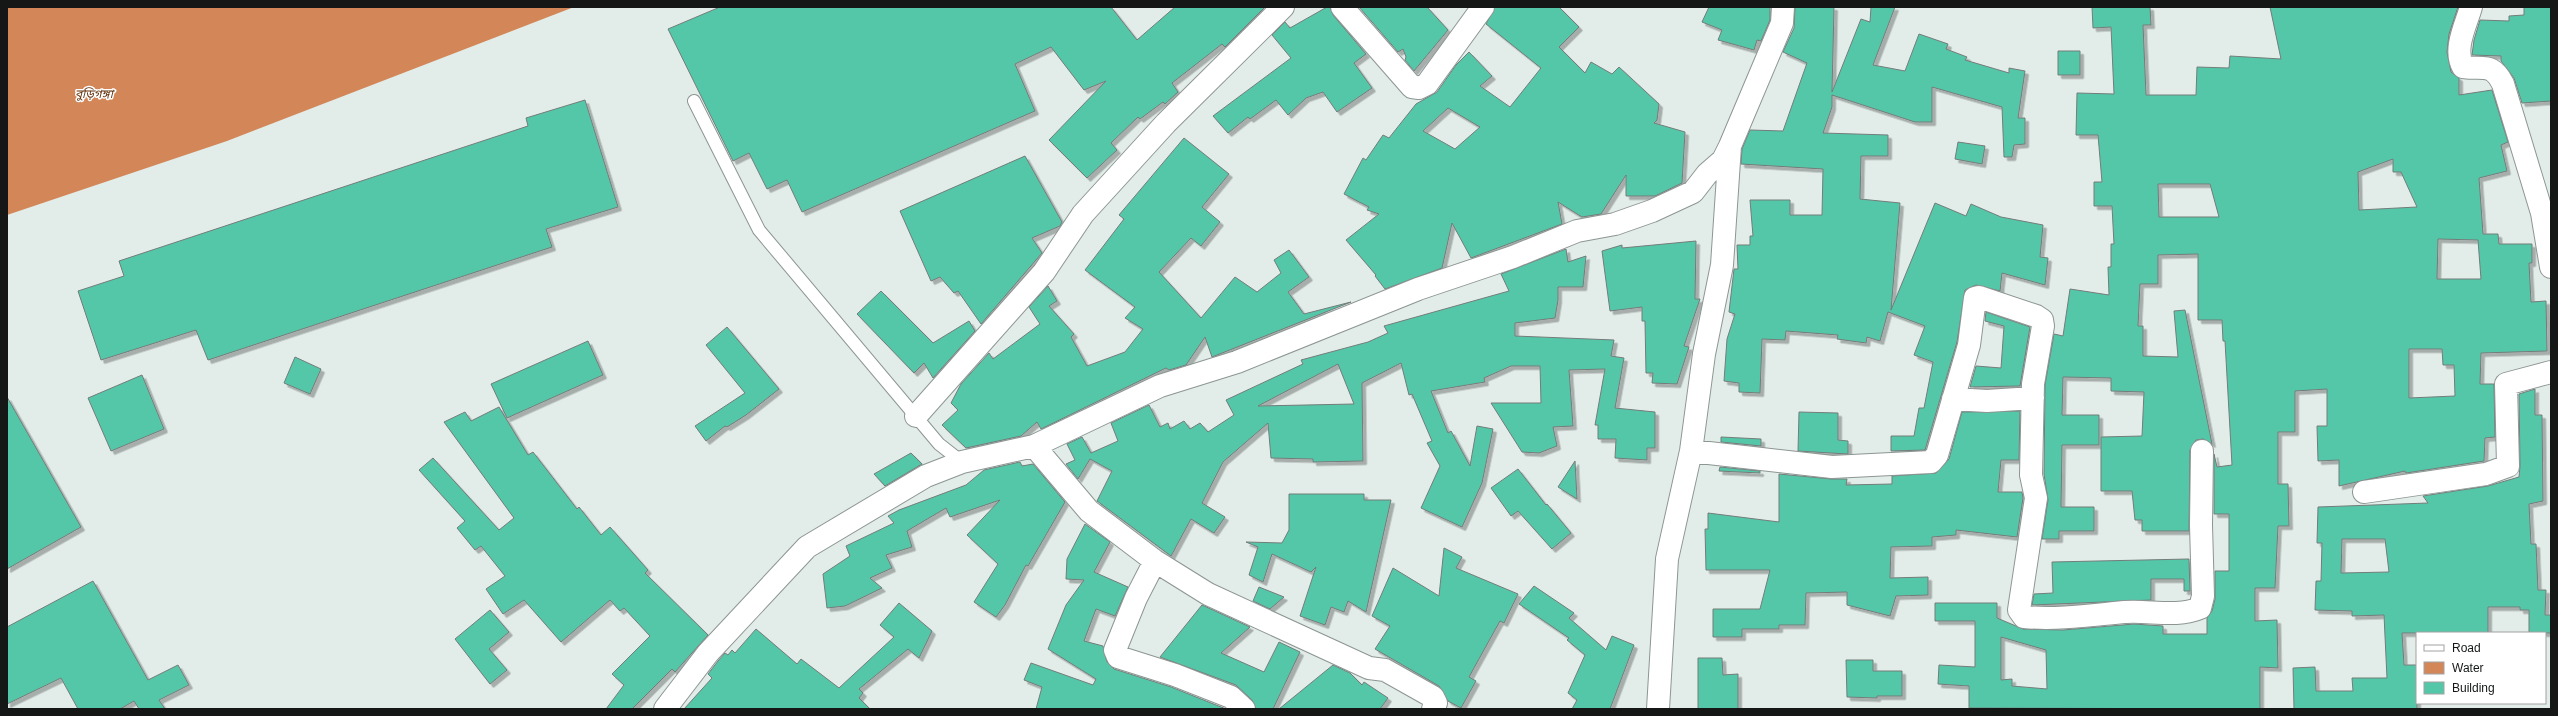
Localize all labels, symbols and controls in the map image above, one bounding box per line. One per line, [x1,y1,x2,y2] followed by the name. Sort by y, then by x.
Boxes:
[75,87,116,101] water label: বুড়িগঙ্গা
[2416,632,2546,704] legend
[2452,641,2481,655] text: Road
[2452,661,2484,675] text: Water
[2452,681,2495,695] text: Building

